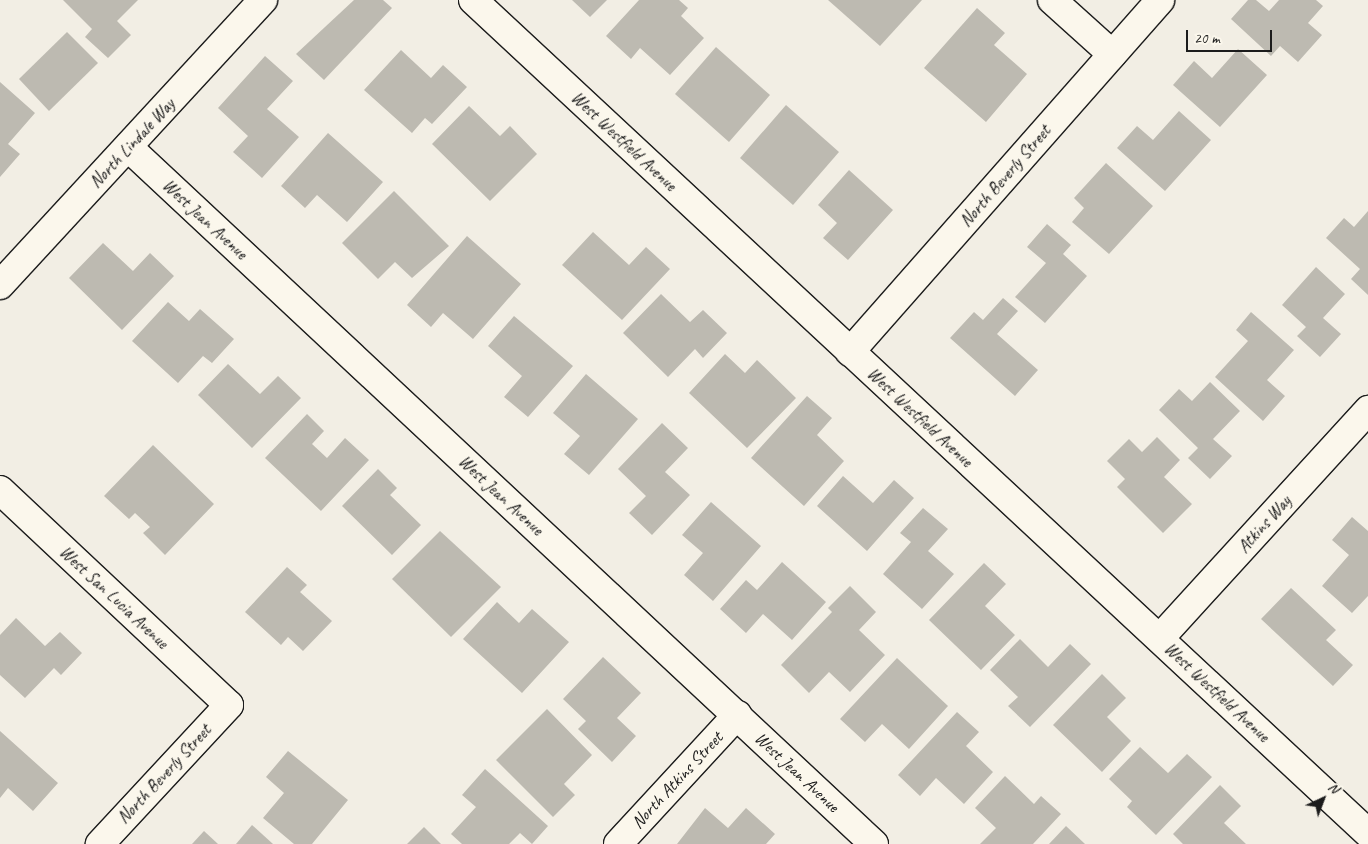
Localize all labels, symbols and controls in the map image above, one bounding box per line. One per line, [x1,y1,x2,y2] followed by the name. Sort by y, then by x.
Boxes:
[1188,20,1274,52] scale bar
[1194,29,1220,48] text: 20 m
[567,87,681,195] street label: West Westfield Avenue
[85,93,179,193] street label: North Lindale Way
[955,120,1055,232] street label: North Beverly Street
[158,174,252,264] street label: West Jean Avenue
[863,363,977,471] street label: West Westfield Avenue
[454,450,548,540] street label: West Jean Avenue
[1233,491,1295,557] street label: Atkins Way
[55,541,173,653] street label: West San Lucia Avenue
[1160,638,1274,746] street label: West Westfield Avenue
[112,720,216,828] street label: North Beverly Street
[627,727,727,833] street label: North Atkins Street
[750,727,844,817] street label: West Jean Avenue
[1298,774,1348,824] north arrow
[1325,778,1343,797] text: N

